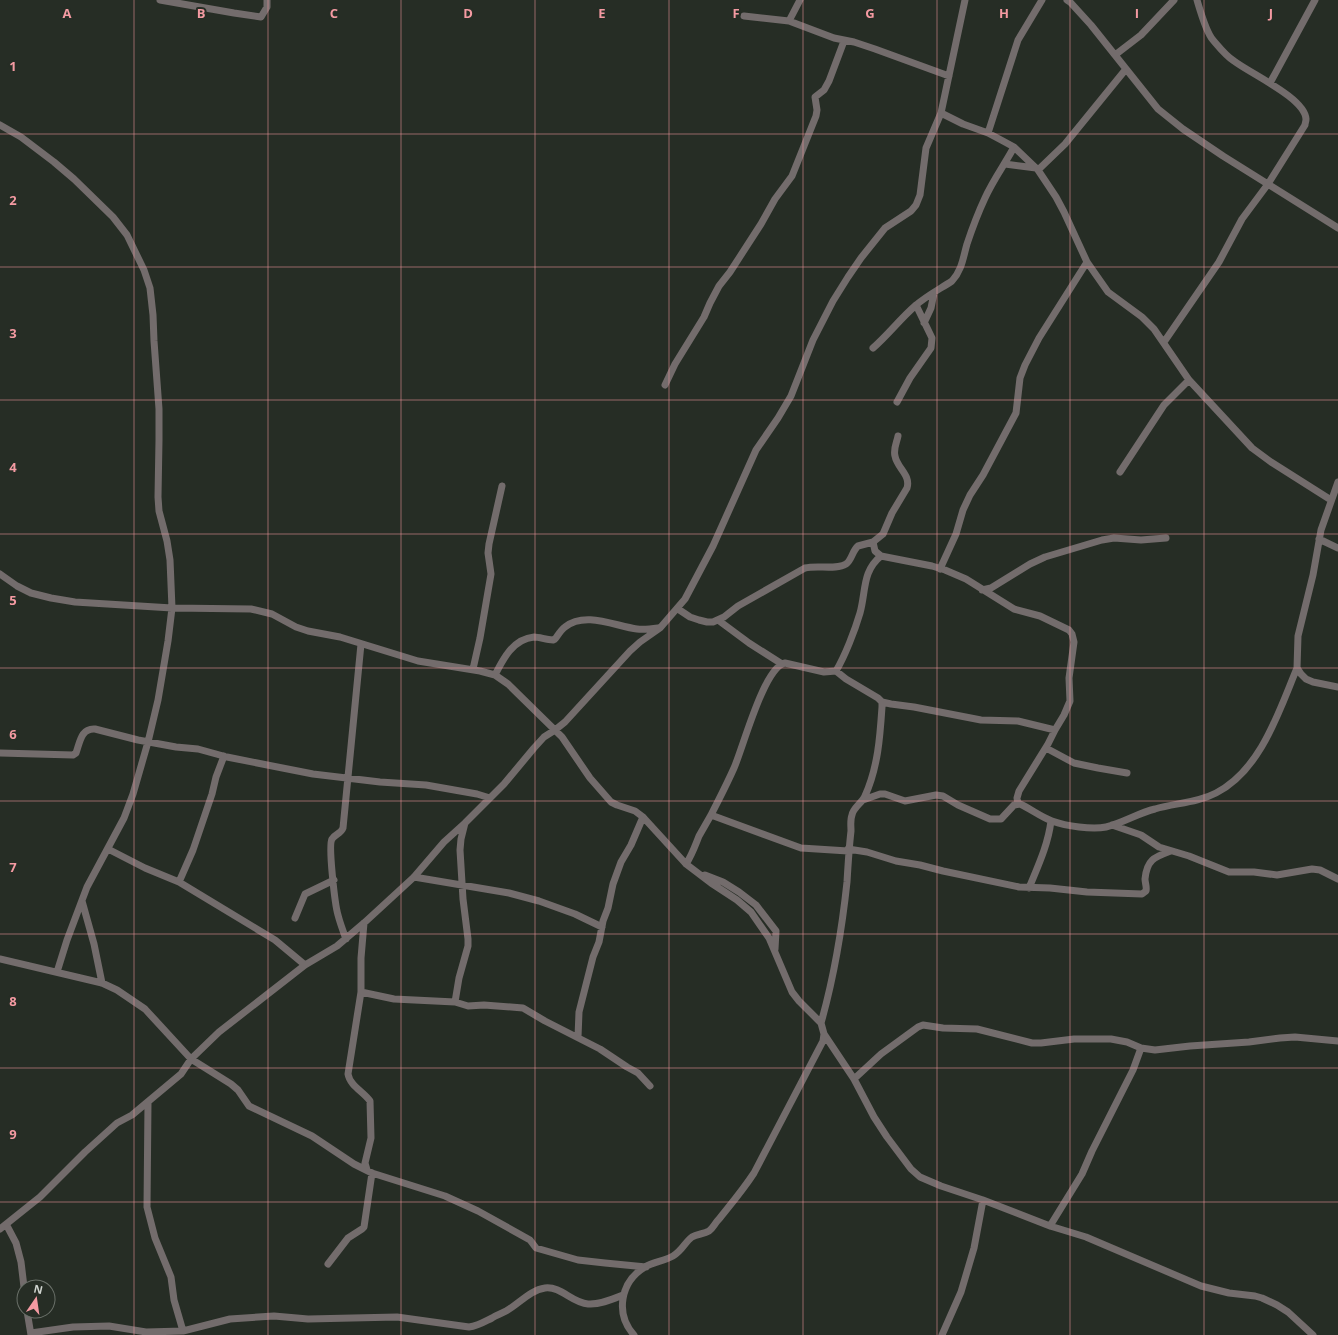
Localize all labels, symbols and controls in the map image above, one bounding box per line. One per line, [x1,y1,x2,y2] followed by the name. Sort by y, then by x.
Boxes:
[63,4,72,22] text: A
[197,4,206,22] text: B
[330,4,338,22] text: C
[463,4,473,22] text: D
[598,4,606,22] text: E
[732,4,740,22] text: F
[865,4,875,22] text: G
[999,4,1009,22] text: H
[1135,4,1139,22] text: I
[1268,4,1273,22] text: J
[9,57,17,75] text: 1
[9,191,17,209] text: 2
[9,324,17,342] text: 3
[9,458,17,476] text: 4
[9,591,17,609] text: 5
[9,725,17,743] text: 6
[9,858,17,876] text: 7
[9,992,17,1010] text: 8
[9,1125,17,1143] text: 9
[16,1279,56,1319] north arrow
[32,1280,44,1297] text: N

